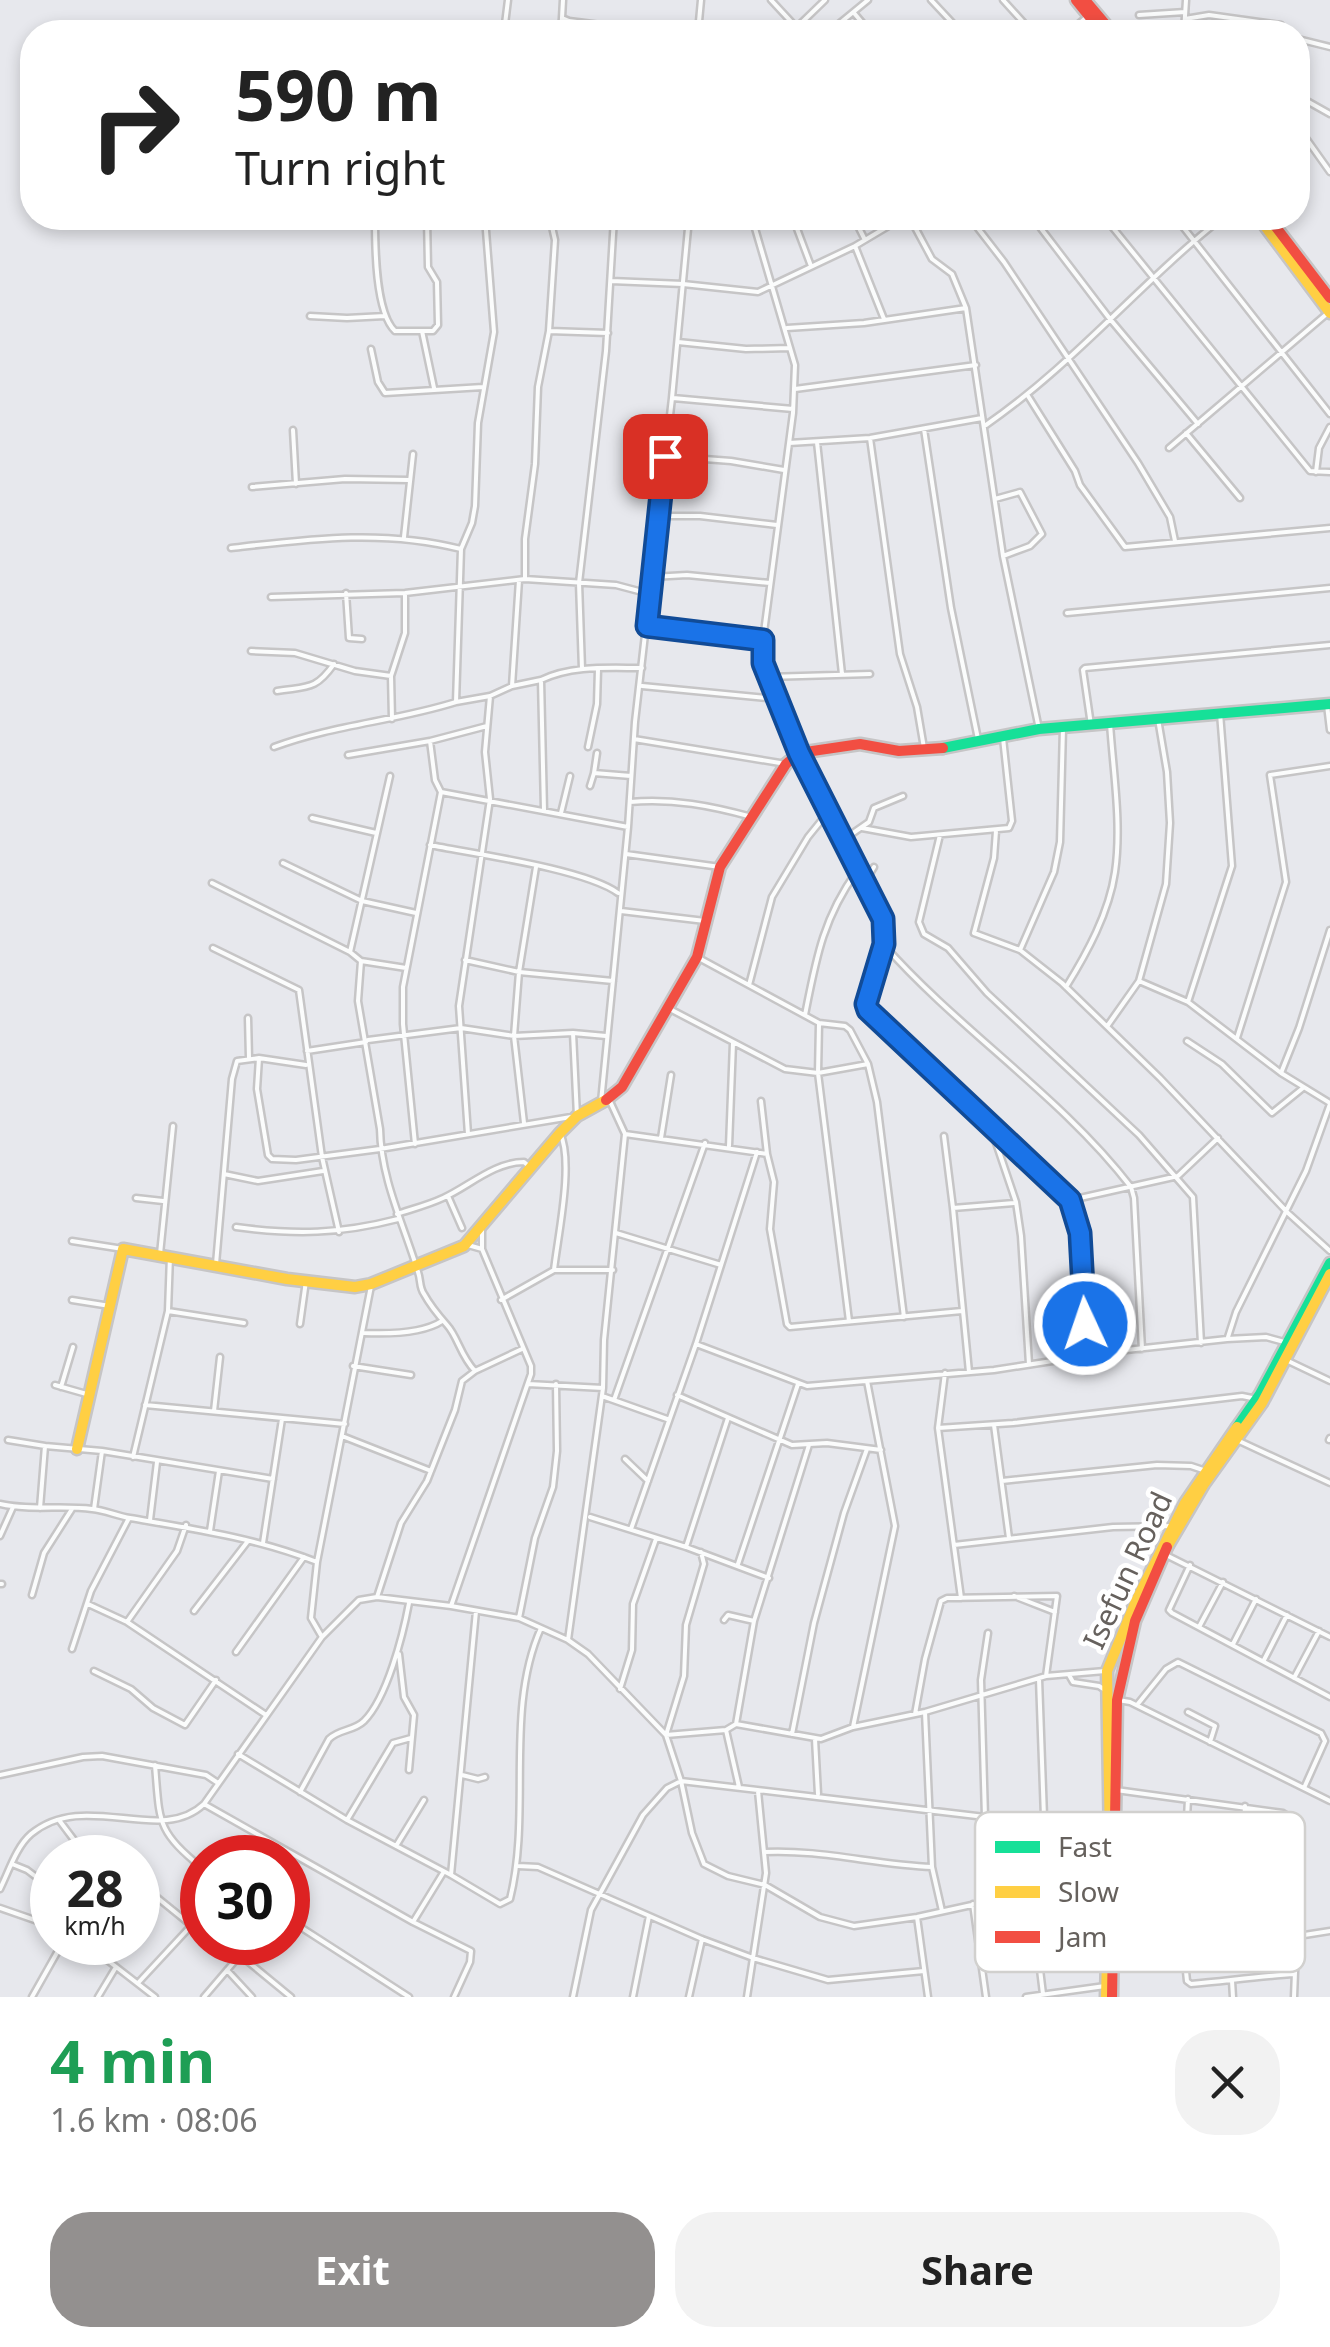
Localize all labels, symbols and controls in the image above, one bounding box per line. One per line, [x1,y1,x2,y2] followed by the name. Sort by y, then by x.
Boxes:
[235,46,442,142] text: 590 m
[70,60,200,190] icon: right
[235,137,446,198] text: Turn right
[623,414,708,499] pin
[638,429,693,484] icon: arrive
[1033,1272,1137,1376] position arrow
[1073,1485,1181,1655] street label: Isefun Road
[975,1812,1305,1972] legend
[1058,1827,1112,1865] text: Fast
[180,1835,310,1965] speed limit sign: 30
[66,1854,124,1922] text: 28
[1058,1872,1119,1910] text: Slow
[64,1908,126,1942] text: km/h
[1055,1917,1108,1955] text: Jam
[50,2019,215,2101] text: 4 min
[1175,2030,1280,2135] button: close
[50,2098,258,2141] text: 1.6 km · 08:06
[50,2212,655,2327] button: Exit
[675,2212,1280,2327] button: Share

